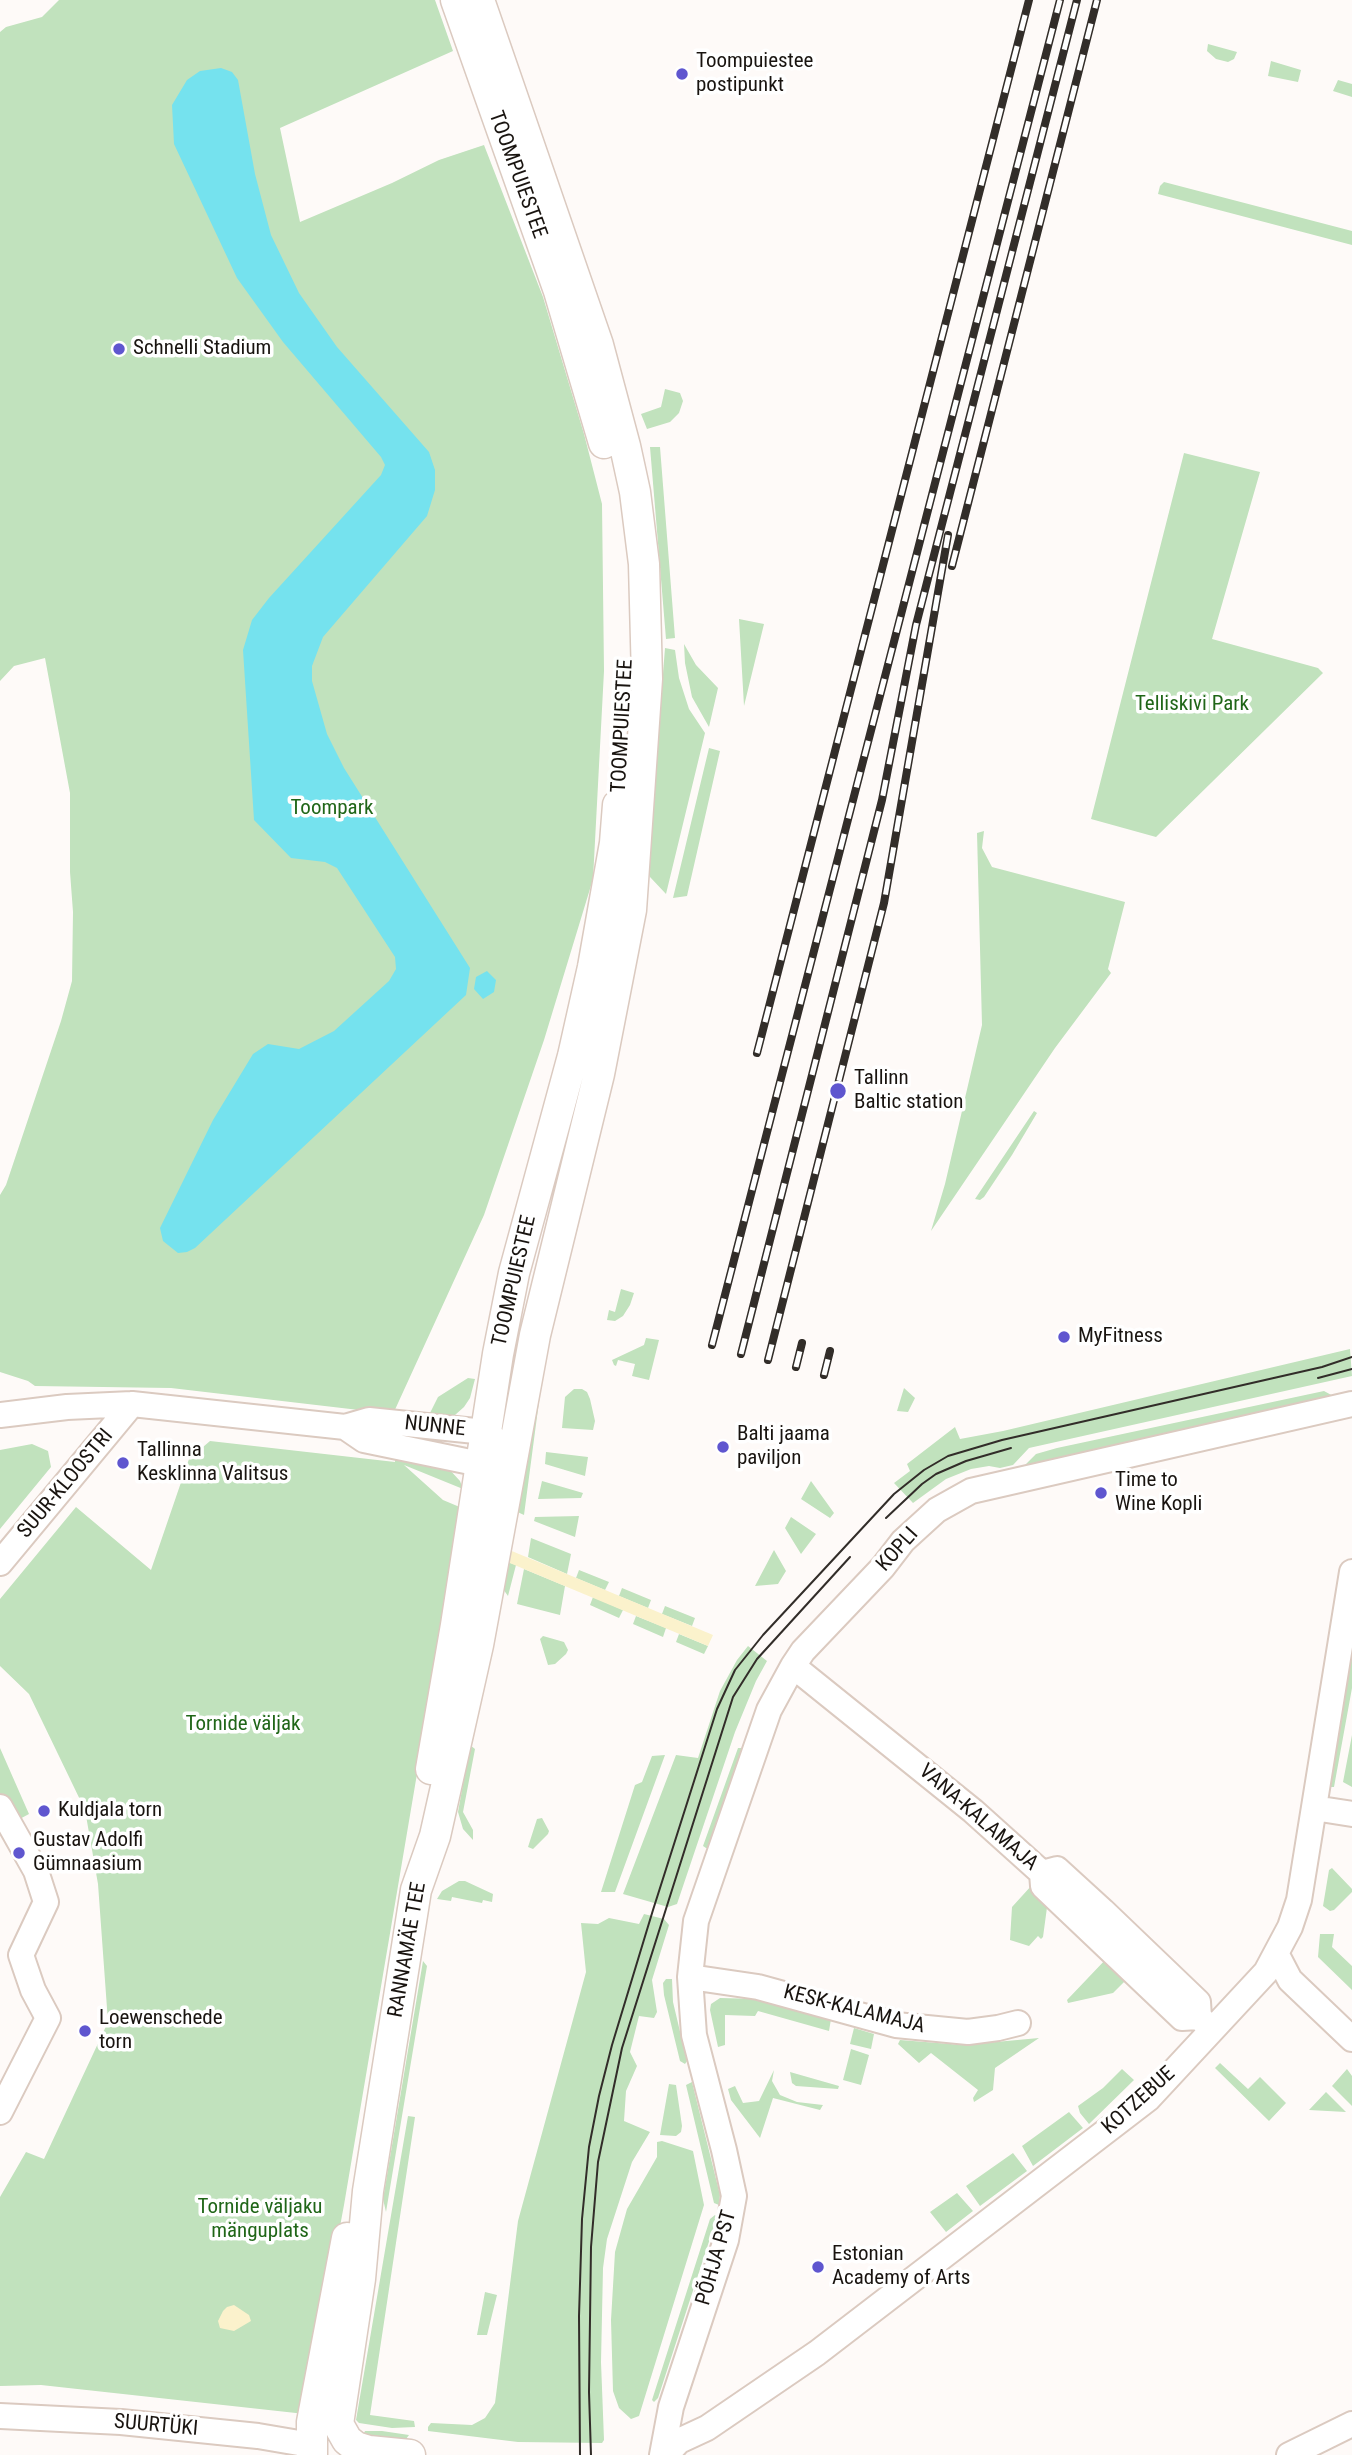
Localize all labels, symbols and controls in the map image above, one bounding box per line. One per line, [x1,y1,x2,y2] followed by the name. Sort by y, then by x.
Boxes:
[696,49,813,99] place label: Toompuiestee postipunkt
[674,66,690,82] marker: Toompuiestee postipunkt
[482,108,552,242] street label: TOOMPUIESTEE
[133,336,271,362] place label: Schnelli Stadium
[111,341,127,357] marker: Schnelli Stadium
[607,659,639,793] street label: TOOMPUIESTEE
[1135,692,1249,718] park label: Telliskivi Park
[290,796,374,822] park label: Toompark
[854,1066,963,1116] place label: Tallinn Baltic station
[828,1081,848,1101] marker: Tallinn Baltic station
[488,1213,542,1349] street label: TOOMPUIESTEE
[1078,1324,1163,1350] place label: MyFitness
[1056,1329,1072,1345] marker: MyFitness
[403,1411,467,1443] street label: NUNNE
[737,1422,830,1472] place label: Balti jaama paviljon
[13,1424,119,1544] street label: SUUR-KLOOSTRI
[137,1438,288,1488] place label: Tallinna Kesklinna Valitsus
[715,1439,731,1455] marker: Balti jaama paviljon
[115,1455,131,1471] marker: Tallinna Kesklinna Valitsus
[1115,1468,1202,1518] place label: Time to Wine Kopli
[1093,1485,1109,1501] marker: Time to Wine Kopli
[872,1523,924,1577] street label: KOPLI
[186,1712,300,1738] park label: Tornide väljak
[913,1759,1043,1877] street label: VANA-KALAMAJA
[58,1798,162,1824] place label: Kuldjala torn
[36,1803,52,1819] marker: Kuldjala torn
[33,1828,143,1878] place label: Gustav Adolfi Gümnaasium
[11,1845,27,1861] marker: Gustav Adolfi Gümnaasium
[384,1880,432,2020] street label: RANNAMÄE TEE
[781,1980,927,2040] street label: KESK-KALAMAJA
[99,2006,223,2056] place label: Loewenschede torn
[77,2023,93,2039] marker: Loewenschede torn
[1097,2062,1181,2140] street label: KOTZEBUE
[197,2195,323,2245] park label: Tornide väljaku mänguplats
[691,2208,743,2308] street label: PÕHJA PST
[832,2242,970,2292] place label: Estonian Academy of Arts
[810,2259,826,2275] marker: Estonian Academy of Arts
[113,2410,199,2442] street label: SUURTÜKI

